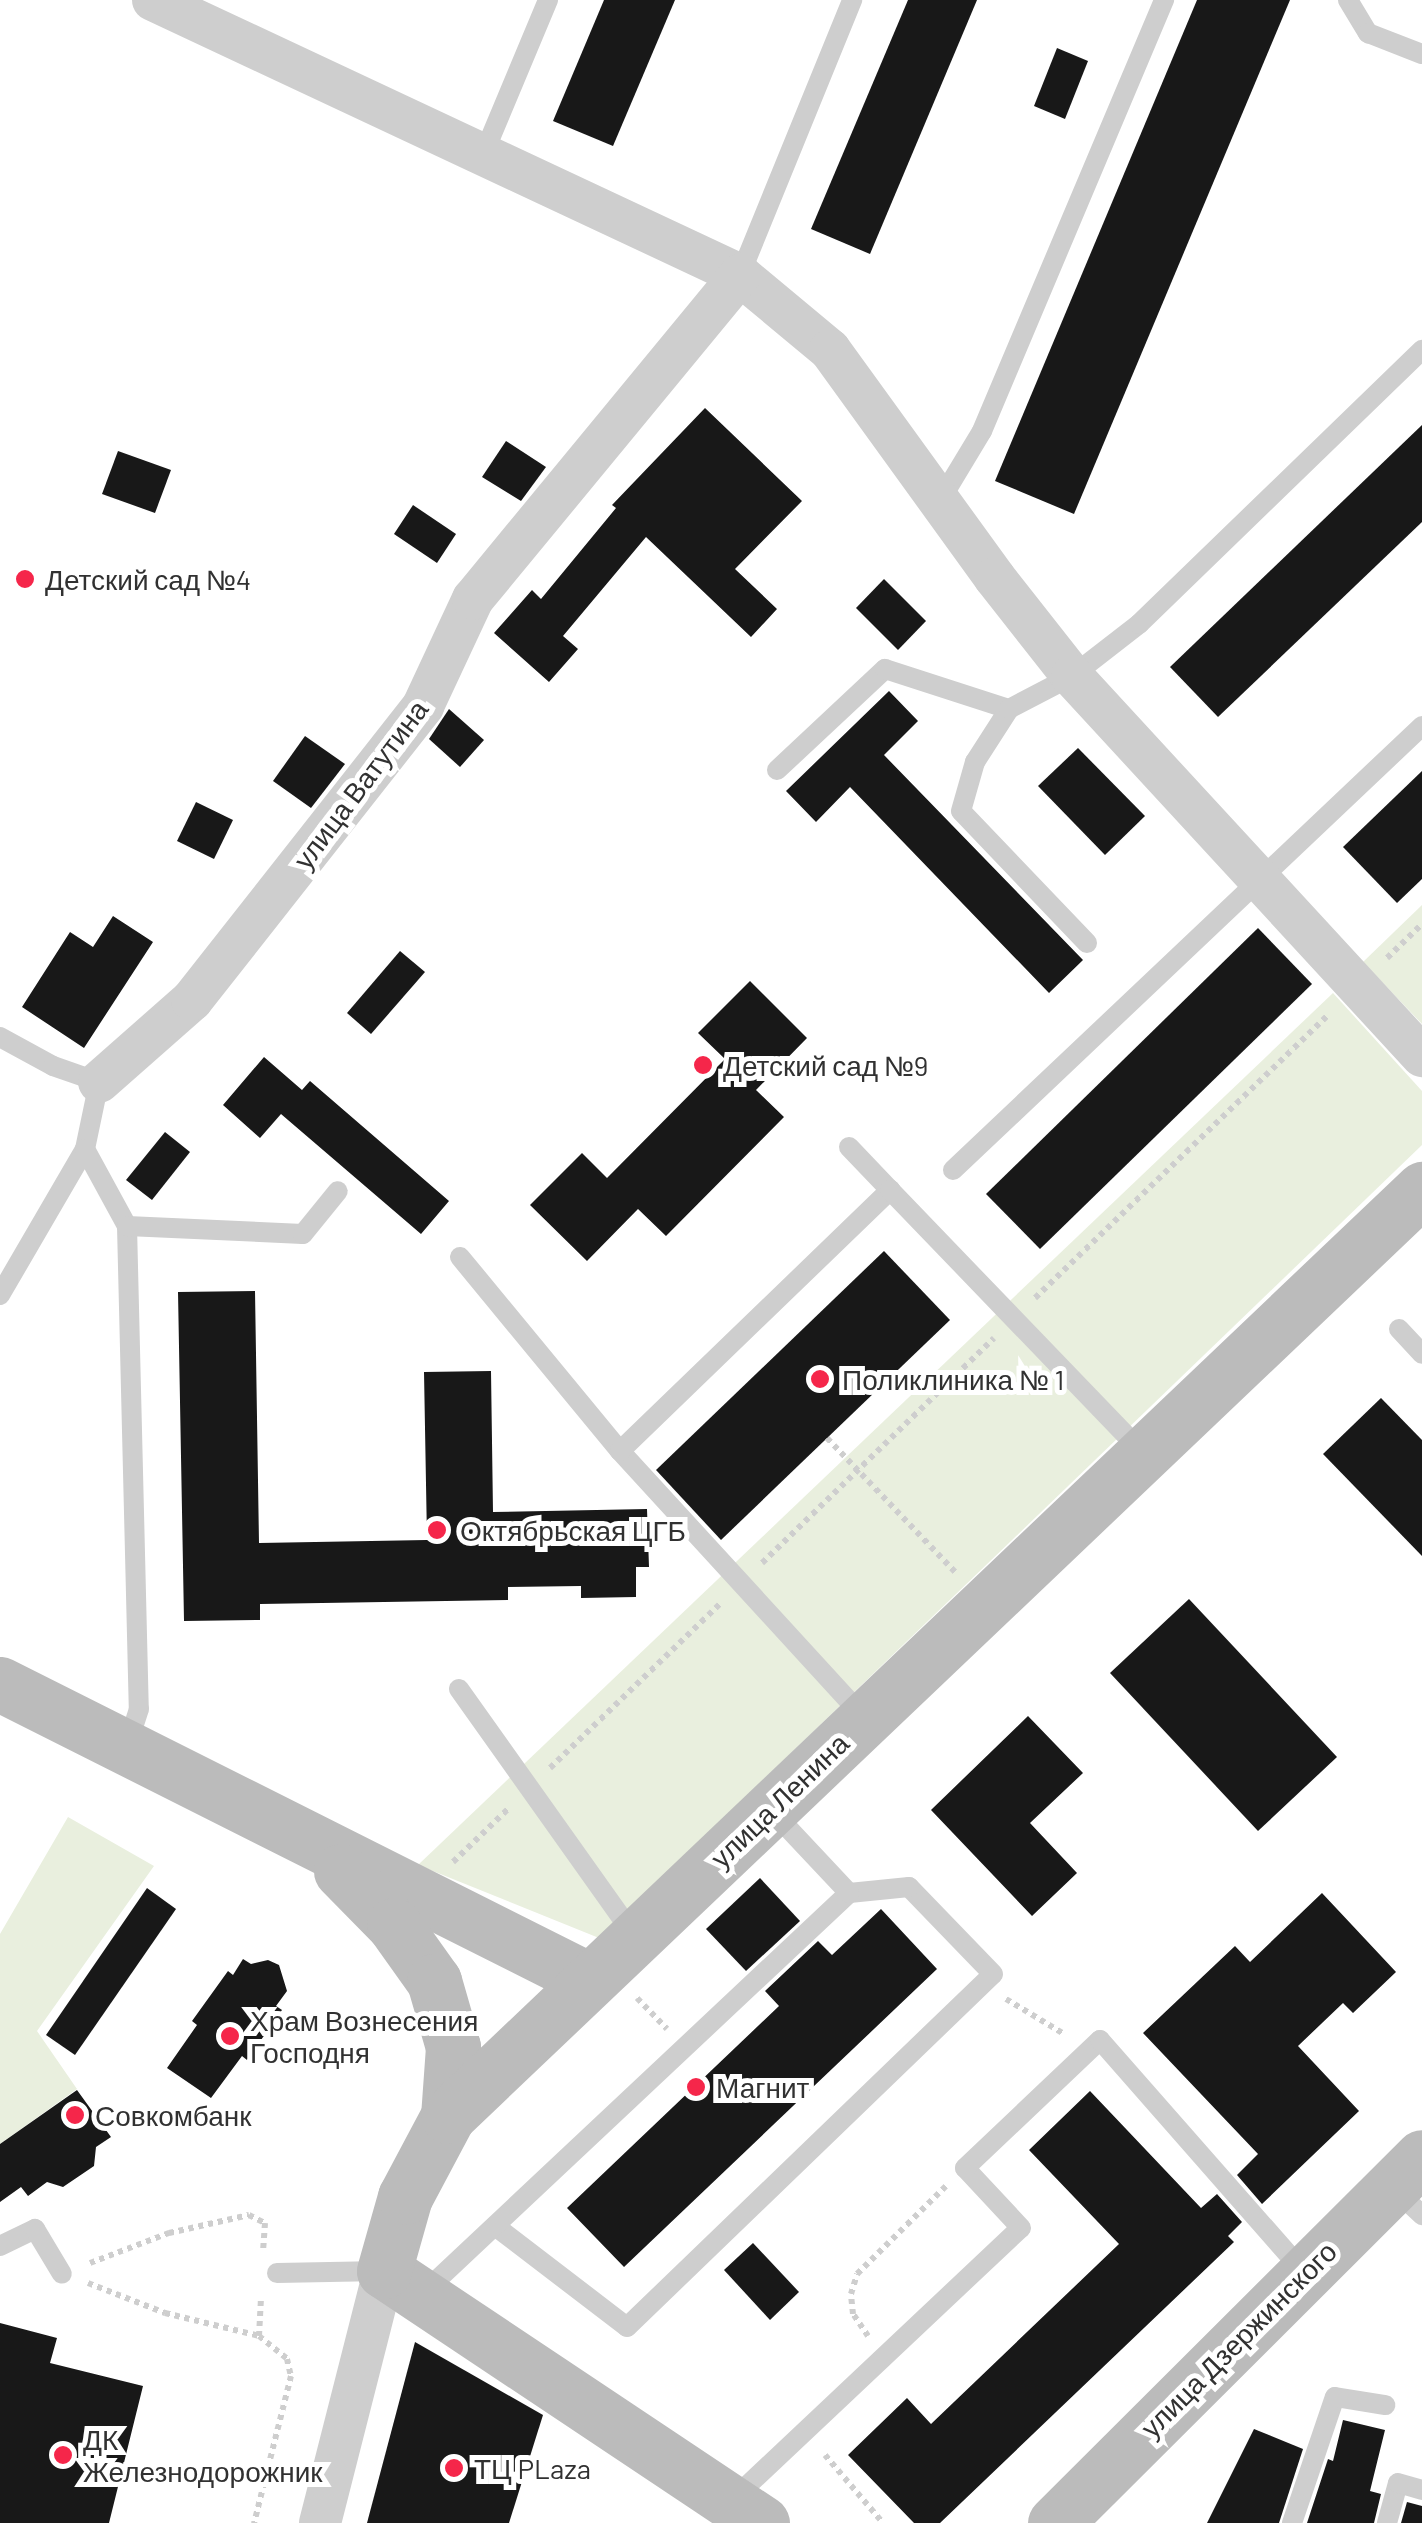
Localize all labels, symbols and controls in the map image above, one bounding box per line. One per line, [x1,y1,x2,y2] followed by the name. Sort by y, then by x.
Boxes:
[45,562,251,596] place label: Детский сад №4
[14,568,36,590] marker: Детский сад №4
[286,693,434,875] street label: улица Ватутина
[723,1048,928,1082] place label: Детский сад №9
[692,1054,714,1076] marker: Детский сад №9
[842,1362,1064,1396] place label: Поликлиника № 1
[807,1366,833,1392] marker: Поликлиника № 1
[460,1513,686,1547] place label: Октябрьская ЦГБ
[424,1517,450,1543] marker: Октябрьская ЦГБ
[703,1726,855,1874] street label: улица Ленина
[250,2003,478,2069] place label: Храм Вознесения Господня
[219,2025,241,2047] marker: Храм Вознесения Господня
[716,2070,809,2104] place label: Магнит
[685,2076,707,2098] marker: Магнит
[95,2098,251,2132] place label: Совкомбанк
[64,2104,86,2126] marker: Совкомбанк
[1133,2234,1343,2444] street label: улица Дзержинского
[83,2422,323,2488] place label: ДК Железнодорожник
[52,2444,74,2466] marker: ДК Железнодорожник
[474,2451,591,2485] place label: ТЦ PLaza
[443,2457,465,2479] marker: ТЦ PLaza

